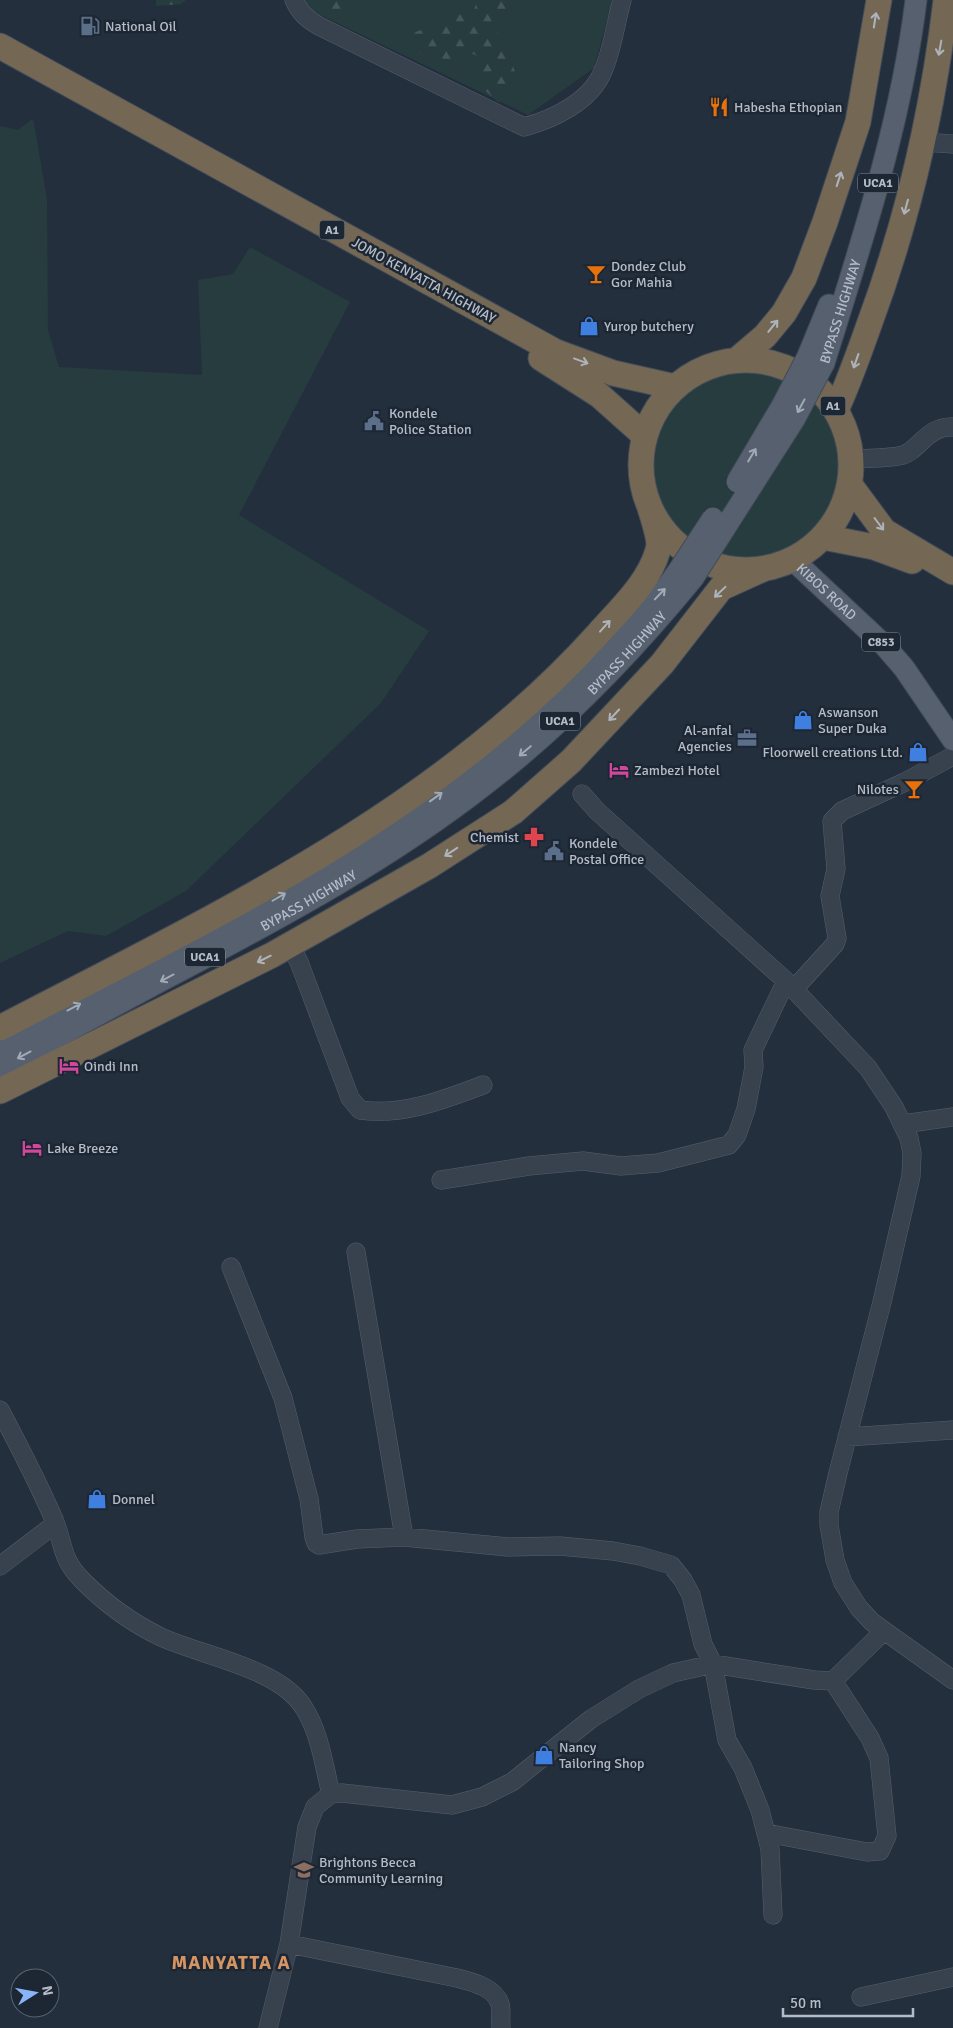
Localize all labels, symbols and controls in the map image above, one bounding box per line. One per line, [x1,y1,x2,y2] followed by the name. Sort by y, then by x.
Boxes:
[871,13,881,29] one-way arrow
[79,15,101,37] fuel station icon: National Oil
[105,18,177,35] place label: National Oil
[935,40,945,56] one-way arrow
[708,96,730,118] restaurant icon: Habesha Ethopian
[734,99,842,116] place label: Habesha Ethopian
[835,171,845,187] one-way arrow
[858,174,898,192] road number: UCA1
[901,199,911,215] one-way arrow
[320,220,344,240] road number: A1
[349,234,499,327] street label: JOMO KENYATTA HIGHWAY
[611,258,686,291] place label: Dondez Club Gor Mahia
[816,258,865,366] street label: BYPASS HIGHWAY
[585,263,607,285] bar icon: Dondez Club Gor Mahia
[578,315,600,337] shop icon: Yurop butchery
[604,318,694,335] place label: Yurop butchery
[768,319,779,332] one-way arrow
[851,353,860,369] one-way arrow
[573,357,588,366] one-way arrow
[820,396,846,416] road number: A1
[796,398,805,413] one-way arrow
[389,405,472,438] place label: Kondele Police Station
[363,410,385,432] public building icon: Kondele Police Station
[748,449,758,463] one-way arrow
[873,517,884,530] one-way arrow
[793,560,860,624] street label: KIBOS ROAD
[714,585,727,597] one-way arrow
[654,588,666,600] one-way arrow
[584,608,670,699] street label: BYPASS HIGHWAY
[599,619,611,632] one-way arrow
[862,632,900,652] road number: C853
[818,704,887,737] place label: Aswanson Super Duka
[609,708,620,721] one-way arrow
[792,709,814,731] shop icon: Aswanson Super Duka
[540,711,580,730] road number: UCA1
[678,722,732,755] place label: Al-anfal Agencies
[736,727,758,749] office icon: Al-anfal Agencies
[907,741,929,763] shop icon: Floorwell creations Ltd.
[763,744,903,761] place label: Floorwell creations Ltd.
[519,745,532,757] one-way arrow
[608,759,630,781] hotel icon: Zambezi Hotel
[634,762,720,779] place label: Zambezi Hotel
[903,778,925,800] bar icon: Nilotes
[857,781,899,798] place label: Nilotes
[429,792,442,803] one-way arrow
[523,826,545,848] pharmacy icon: Chemist
[470,829,519,846] place label: Chemist
[569,835,644,868] place label: Kondele Postal Office
[543,840,565,862] public building icon: Kondele Postal Office
[444,847,458,857] one-way arrow
[258,867,360,935] street label: BYPASS HIGHWAY
[271,892,285,902] one-way arrow
[185,948,225,966] road number: UCA1
[257,955,272,964] one-way arrow
[160,974,175,983] one-way arrow
[66,1002,81,1011] one-way arrow
[17,1050,32,1060] one-way arrow
[58,1055,80,1077] hotel icon: Oindi Inn
[84,1058,138,1075] place label: Oindi Inn
[21,1137,43,1159] hotel icon: Lake Breeze
[47,1140,118,1157] place label: Lake Breeze
[86,1488,108,1510] shop icon: Donnel
[112,1491,155,1508] place label: Donnel
[559,1739,644,1772] place label: Nancy Tailoring Shop
[533,1744,555,1766] shop icon: Nancy Tailoring Shop
[319,1854,443,1887] place label: Brightons Becca Community Learning
[293,1859,315,1881] school or university icon: Brightons Becca Community Learning
[171,1951,291,1975] district label: MANYATTA A
[10,1968,60,2018] north arrow
[38,1984,57,1997] text: N
[783,1986,913,2018] scale bar
[790,1994,821,2012] text: 50 m

